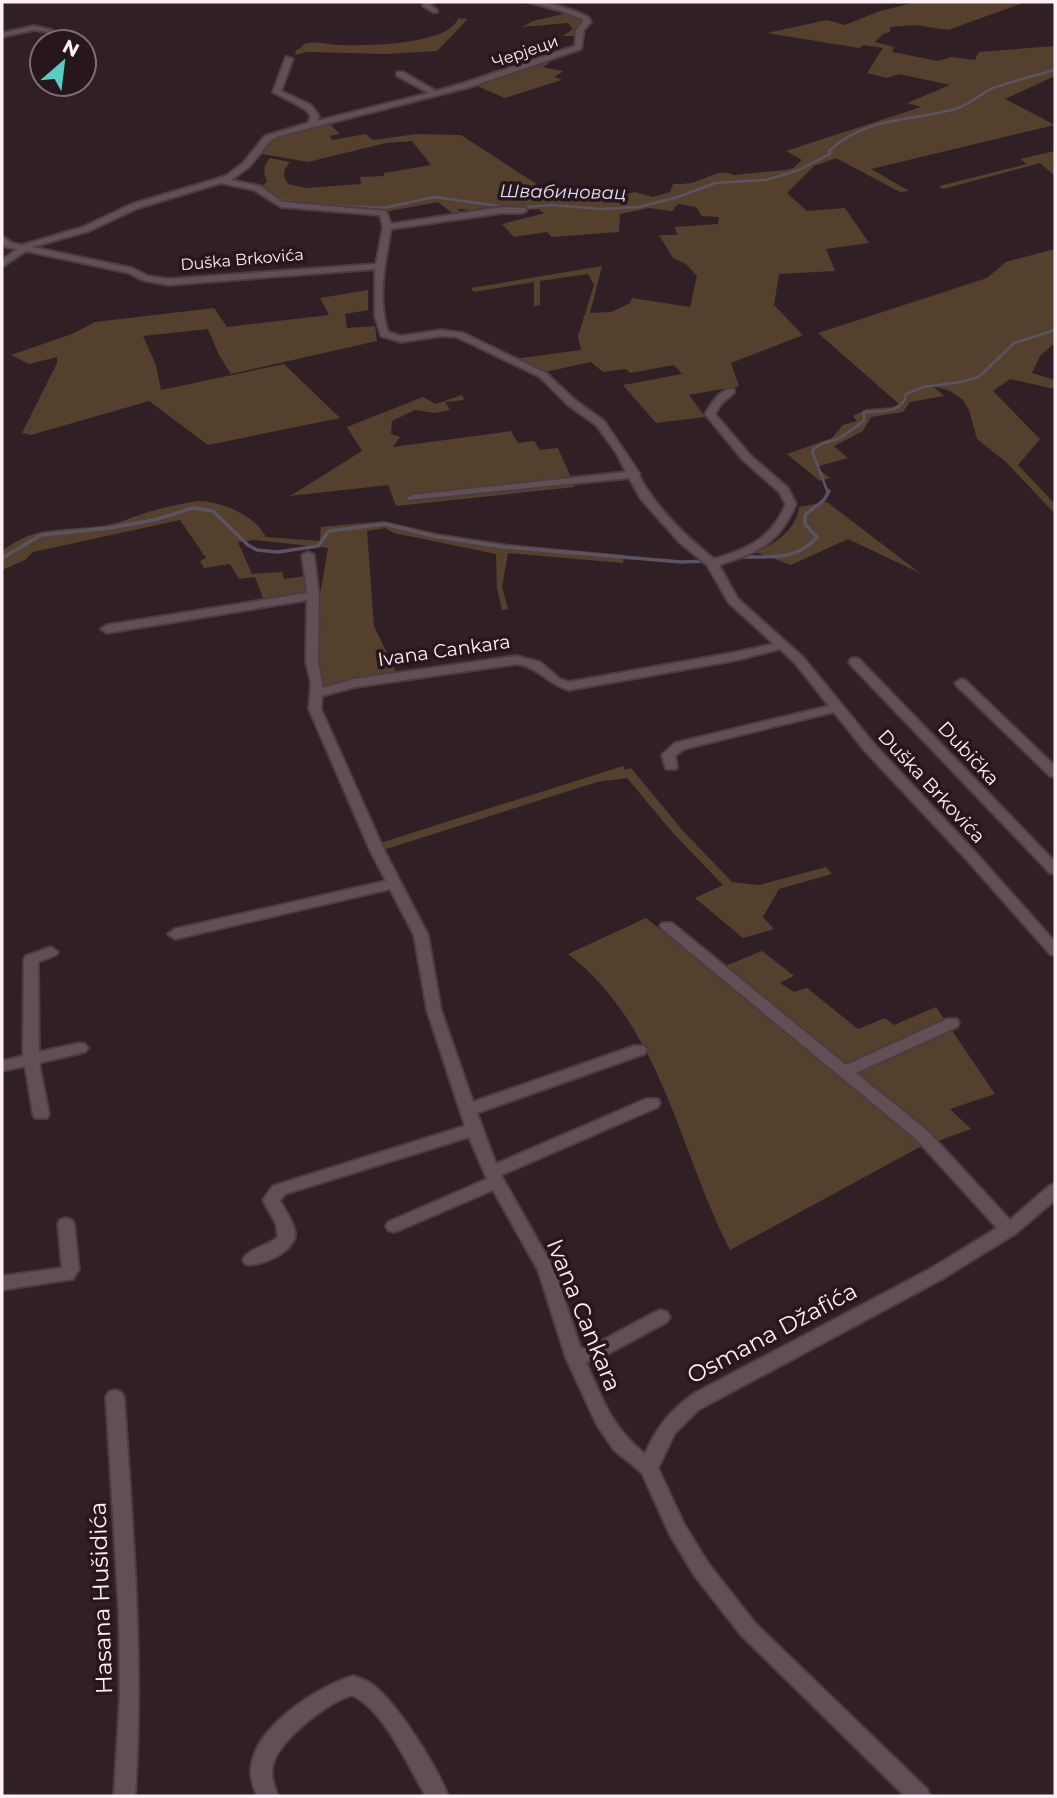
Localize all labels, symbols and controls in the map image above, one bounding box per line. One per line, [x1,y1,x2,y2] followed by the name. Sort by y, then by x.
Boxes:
[28,28,98,98] north arrow
[490,31,561,72] street label: Черјеци
[59,35,83,62] text: N
[499,180,627,204] water label: Швабиновац
[180,245,304,274] street label: Duška Brkovića
[376,630,512,671] street label: Ivana Cankara
[933,716,1004,790] street label: Dubička
[873,725,990,848] street label: Duška Brkovića
[541,1235,627,1395] street label: Ivana Cankara
[682,1276,862,1390] street label: Osmana Džafića
[84,1502,118,1694] street label: Hasana Hušidića

